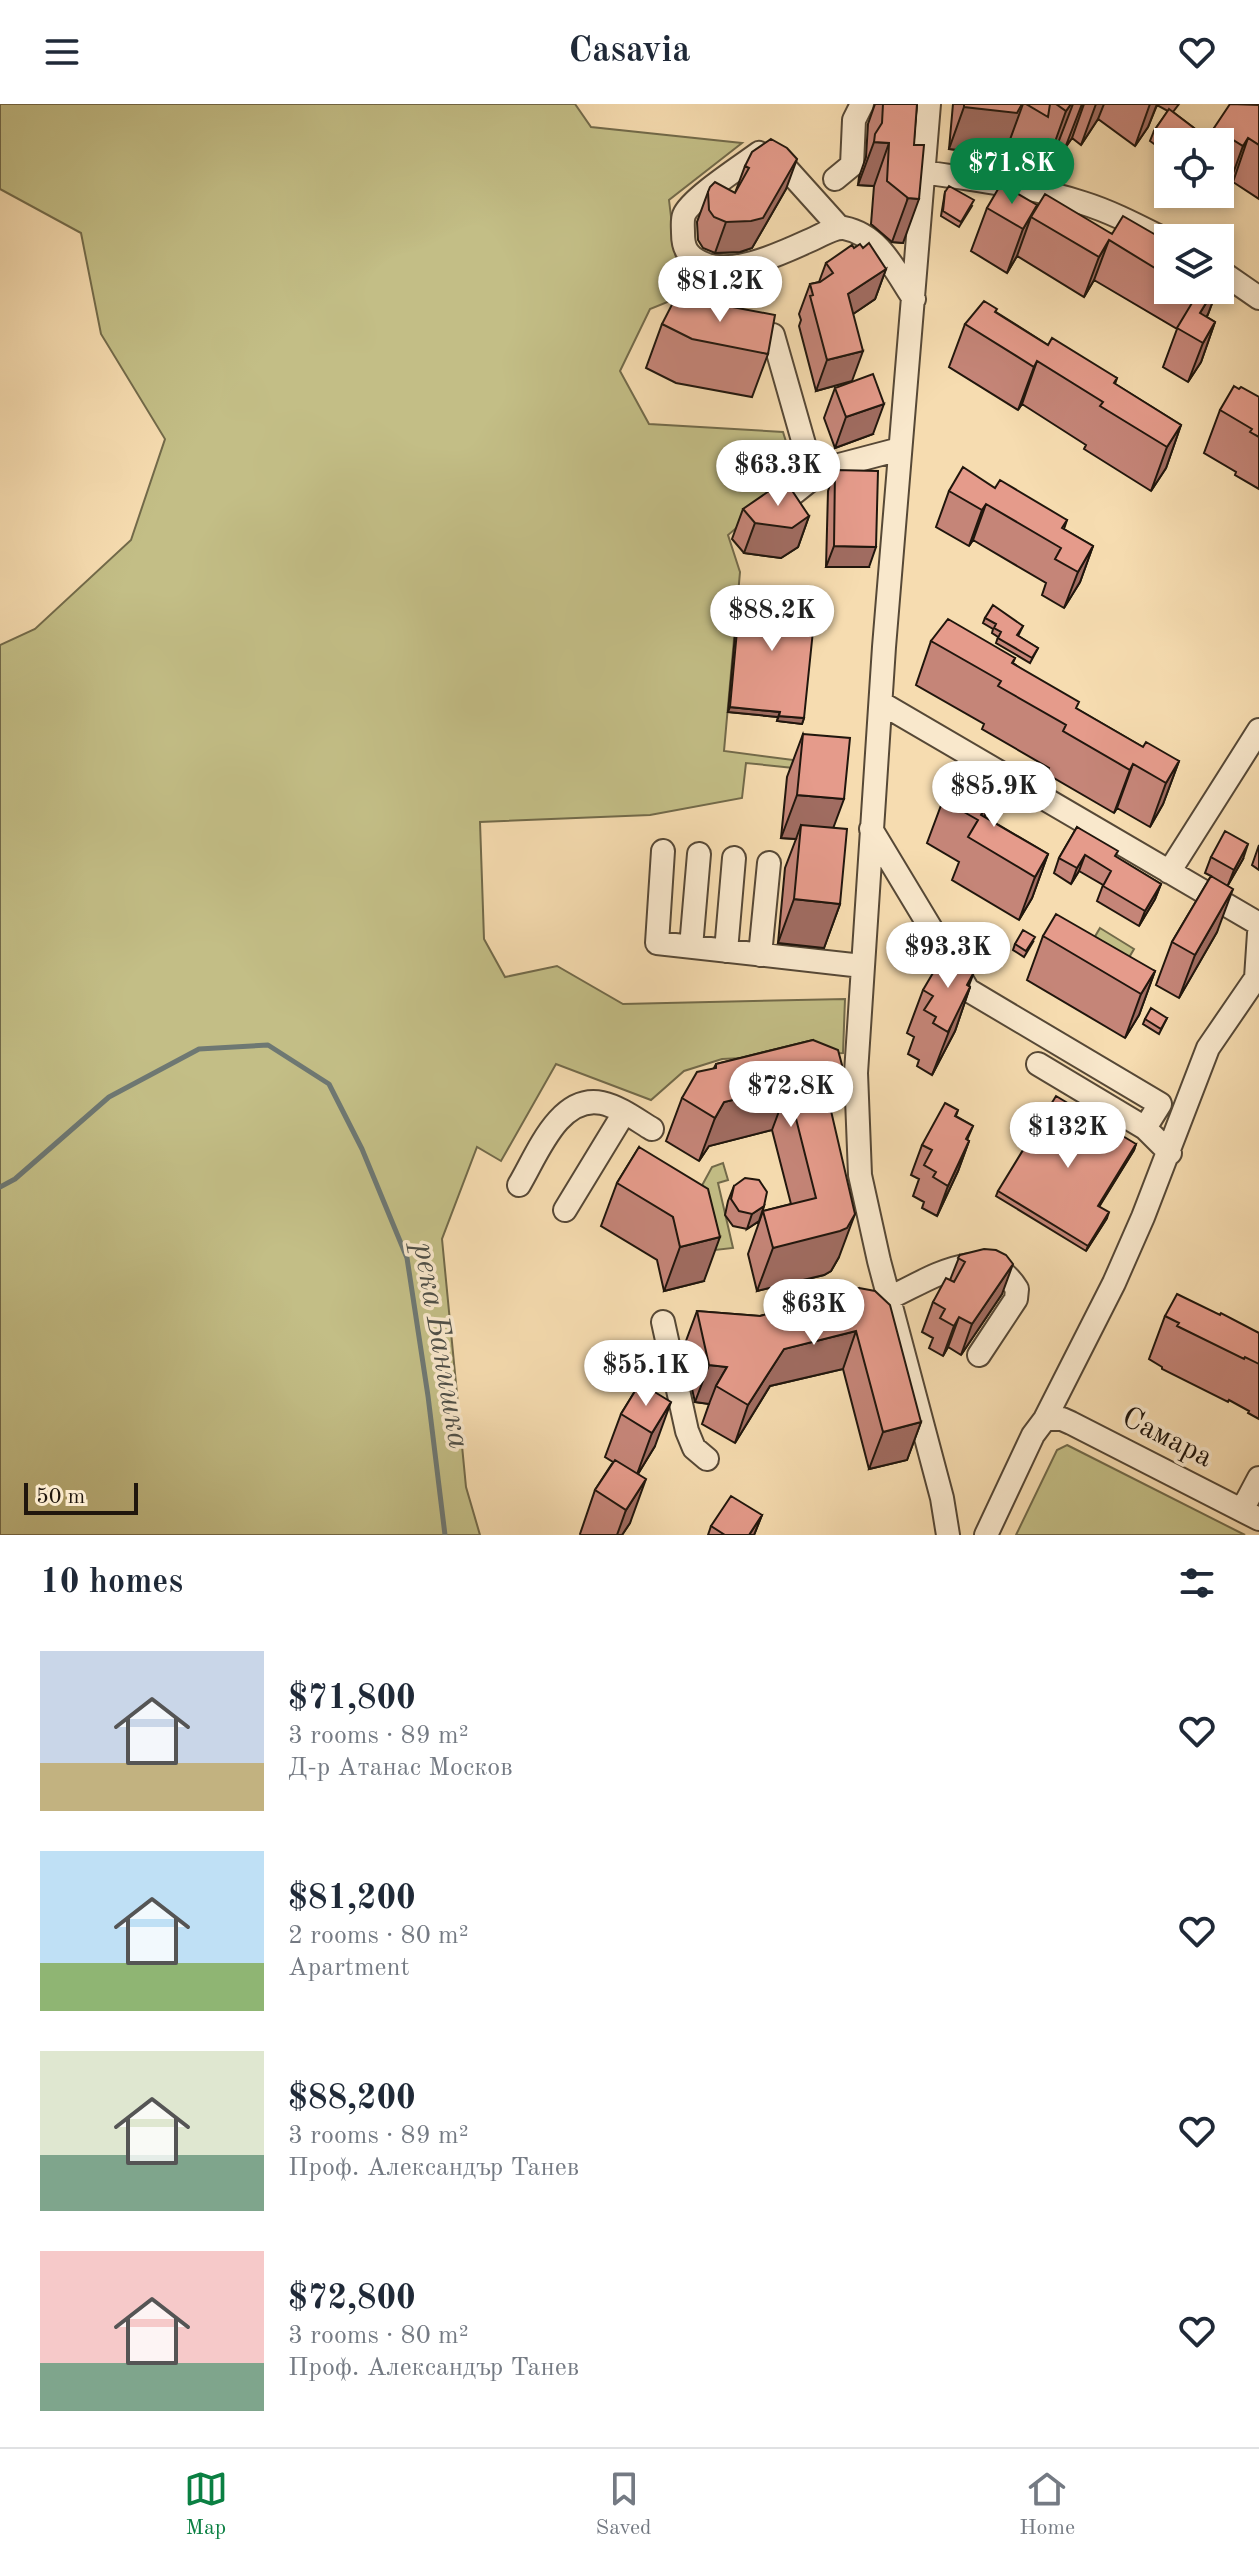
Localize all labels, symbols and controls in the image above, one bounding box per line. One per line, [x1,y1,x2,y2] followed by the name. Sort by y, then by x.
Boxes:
[40,30,84,74] icon: menu
[1175,30,1219,74] icon: heart
[568,34,691,70] text: Casavia
[1154,128,1234,304] map controls
[1154,128,1234,208] button: locate
[947,138,1077,206] pin: $71.8K
[968,151,1056,177] text: $71.8K
[1154,224,1234,304] button: layers
[655,256,785,324] pin: $81.2K
[676,269,764,295] text: $81.2K
[713,440,843,508] pin: $63.3K
[734,453,822,479] text: $63.3K
[707,585,837,653] pin: $88.2K
[728,598,816,624] text: $88.2K
[929,761,1059,829] pin: $85.9K
[950,774,1038,800] text: $85.9K
[883,922,1013,990] pin: $93.3K
[904,935,992,961] text: $93.3K
[726,1061,856,1129] pin: $72.8K
[747,1074,835,1100] text: $72.8K
[1012,1102,1124,1170] pin: $132K
[1028,1115,1108,1141] text: $132K
[406,1237,474,1452] water label: река Банишка
[767,1279,861,1347] pin: $63K
[781,1292,847,1318] text: $63K
[581,1340,711,1408] pin: $55.1K
[602,1353,690,1379] text: $55.1K
[1117,1403,1217,1474] street label: Самара
[24,1479,138,1515] scale bar
[36,1486,85,1508] text: 50 m
[1175,1561,1219,1605] icon: filters
[40,1566,183,1600] text: 10 homes
[288,1682,416,1716] text: $71,800
[104,1683,200,1779] icon: home
[1175,1709,1219,1753] icon: heart
[288,1723,469,1749] text: 3 rooms · 89 m²
[288,1755,513,1781] text: Д-р Атанас Москов
[288,1882,416,1916] text: $81,200
[104,1883,200,1979] icon: home
[1175,1909,1219,1953] icon: heart
[288,1923,469,1949] text: 2 rooms · 80 m²
[288,1955,410,1981] text: Apartment
[288,2082,416,2116] text: $88,200
[104,2083,200,2179] icon: home
[1175,2109,1219,2153] icon: heart
[288,2123,469,2149] text: 3 rooms · 89 m²
[288,2155,579,2181] text: Проф. Александър Танев
[288,2282,416,2316] text: $72,800
[104,2283,200,2379] icon: home
[1175,2309,1219,2353] icon: heart
[288,2323,469,2349] text: 3 rooms · 80 m²
[288,2355,579,2381] text: Проф. Александър Танев
[184,2467,228,2542] tab: Map
[596,2467,652,2542] tab: Saved
[1019,2467,1075,2542] tab: Home

